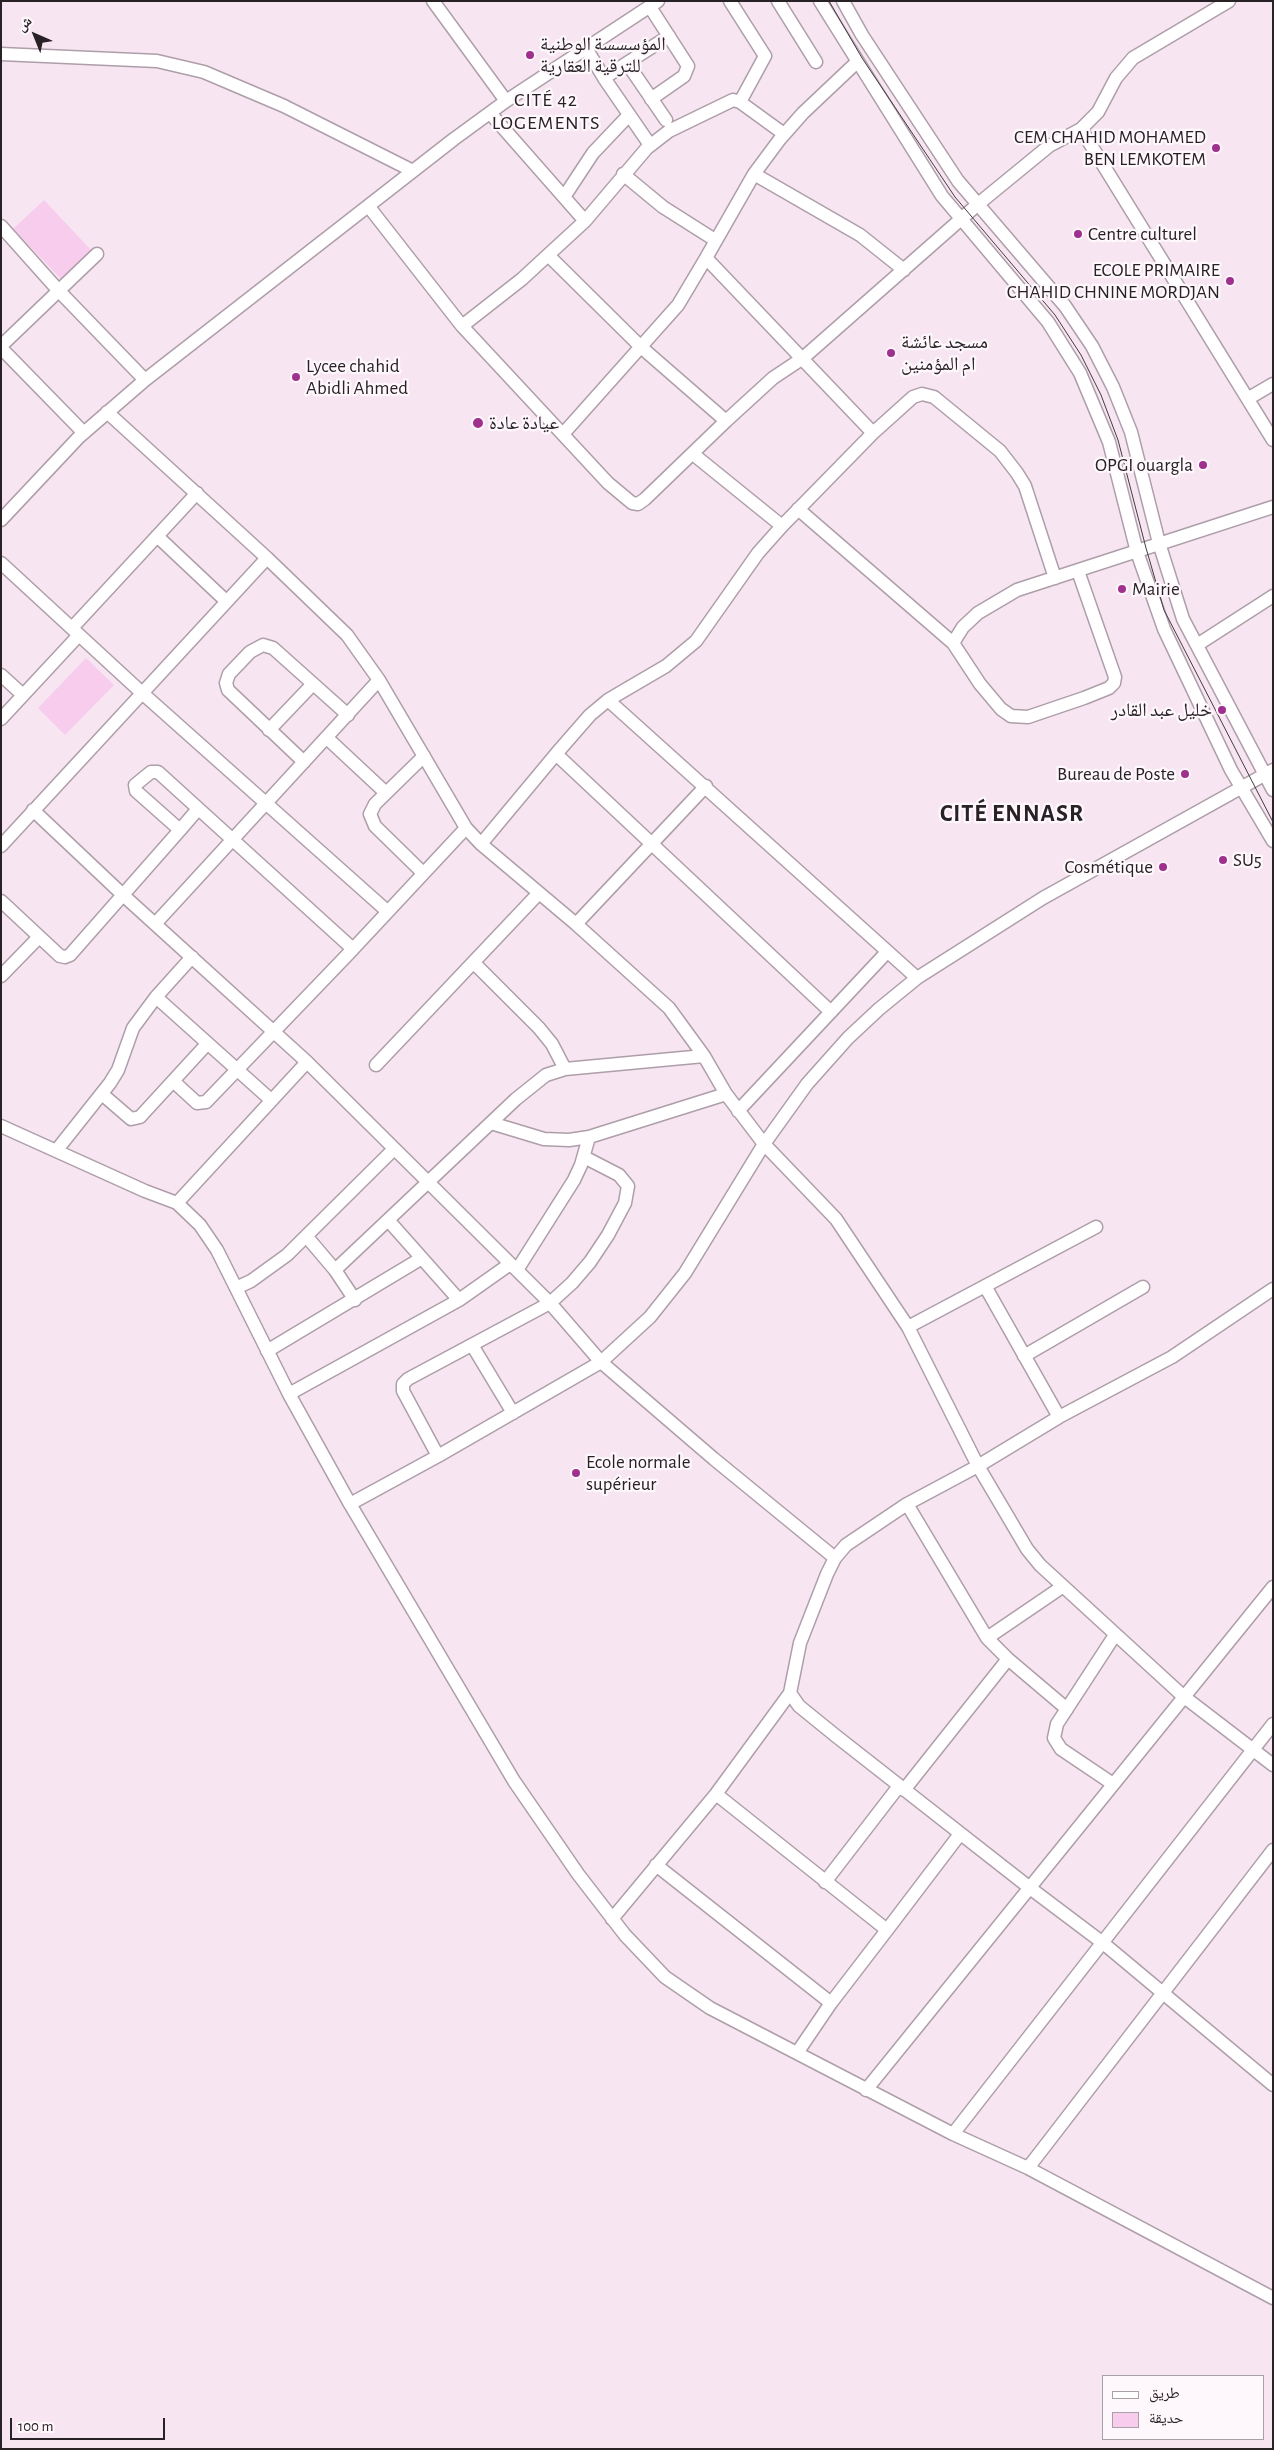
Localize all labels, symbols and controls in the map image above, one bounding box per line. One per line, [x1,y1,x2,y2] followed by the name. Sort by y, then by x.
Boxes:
[10,10,60,60] north arrow
[14,14,35,34] text: ش
[540,33,666,77] place label: المؤسسسة الوطنية للترقية العقارية
[524,49,536,61] marker: المؤسسسة الوطنية للترقية العقارية
[491,88,601,135] district label: CITÉ 42 LOGEMENTS
[1014,126,1206,170] place label: CEM CHAHID MOHAMED BEN LEMKOTEM
[1210,142,1222,154] marker: CEM CHAHID MOHAMED BEN LEMKOTEM
[1088,223,1197,245] place label: Centre culturel
[1072,228,1084,240] marker: Centre culturel
[1007,259,1220,303] place label: ECOLE PRIMAIRE CHAHID CHNINE MORDJAN
[1224,275,1236,287] marker: ECOLE PRIMAIRE CHAHID CHNINE MORDJAN
[901,331,988,375] place label: مسجد عائشة ام المؤمنين
[885,347,897,359] marker: مسجد عائشة ام المؤمنين
[306,355,408,399] place label: Lycee chahid Abidli Ahmed
[290,371,302,383] marker: Lycee chahid Abidli Ahmed
[489,412,559,434] place label: عيادة عادة
[471,416,485,430] marker: عيادة عادة
[1095,454,1193,476] place label: OPGI ouargla
[1197,459,1209,471] marker: OPGI ouargla
[1132,578,1180,600] place label: Mairie
[1116,583,1128,595] marker: Mairie
[1111,699,1212,721] place label: خليل عبد القادر
[1216,704,1228,716] marker: خليل عبد القادر
[1057,763,1175,785] place label: Bureau de Poste
[1179,768,1191,780] marker: Bureau de Poste
[939,800,1085,828] district label: CITÉ ENNASR
[1233,849,1262,871] place label: SU5
[1217,854,1229,866] marker: SU5
[1064,856,1153,878] place label: Cosmétique
[1157,861,1169,873] marker: Cosmétique
[586,1451,690,1495] place label: Ecole normale supérieur
[570,1467,582,1479] marker: Ecole normale supérieur
[1102,2375,1264,2440] legend
[1149,2386,1180,2401] text: طريق
[12,2408,168,2440] scale bar
[1149,2411,1183,2426] text: حديقة
[18,2419,53,2434] text: 100 m

